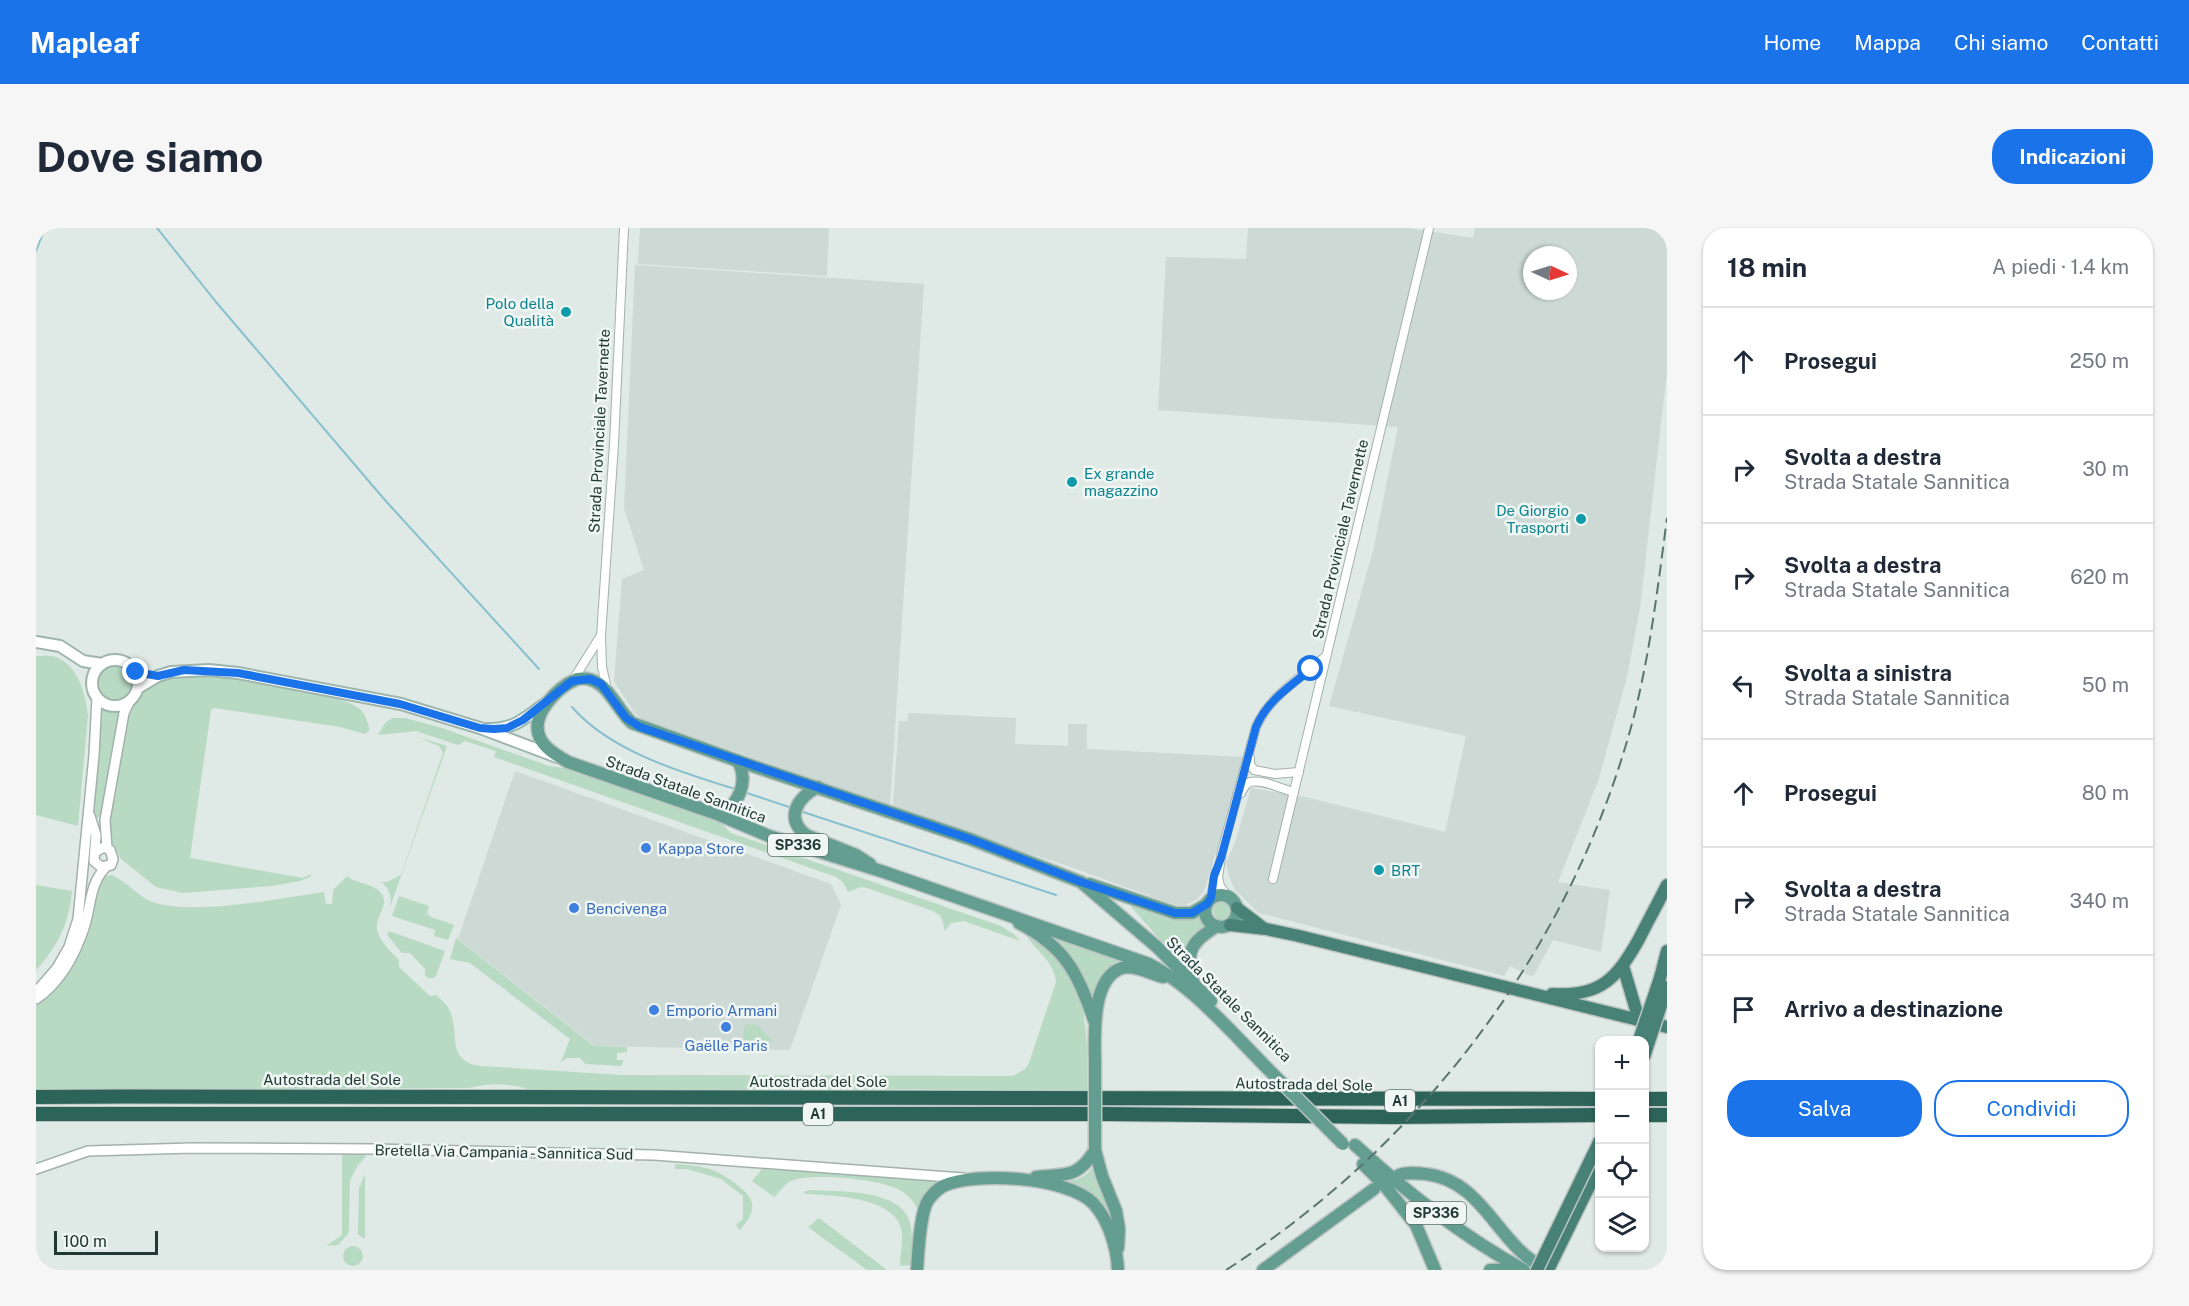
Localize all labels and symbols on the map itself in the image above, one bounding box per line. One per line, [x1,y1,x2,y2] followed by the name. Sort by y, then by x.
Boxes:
[1523,246,1577,300] north arrow
[486,295,554,329] place label: Polo della Qualità
[559,305,573,319] marker: Polo della Qualità
[585,329,613,533] street label: Strada Provinciale Tavernette
[1309,438,1371,640] street label: Strada Provinciale Tavernette
[1084,465,1158,499] place label: Ex grande magazzino
[1065,475,1079,489] marker: Ex grande magazzino
[1496,502,1569,536] place label: De Giorgio Trasporti
[1574,512,1588,526] marker: De Giorgio Trasporti
[1297,655,1323,681] route start
[122,658,148,684] route end
[604,752,768,826] street label: Strada Statale Sannitica
[768,834,828,856] road number: SP336
[658,840,744,857] place label: Kappa Store
[639,841,653,855] marker: Kappa Store
[1391,862,1420,879] place label: BRT
[1372,863,1386,877] marker: BRT
[586,900,667,917] place label: Bencivenga
[567,901,581,915] marker: Bencivenga
[1163,933,1295,1065] street label: Strada Statale Sannitica
[666,1002,777,1019] place label: Emporio Armani
[647,1003,661,1017] marker: Emporio Armani
[719,1020,733,1034] marker: Gaëlle Paris
[684,1037,768,1054] place label: Gaëlle Paris
[263,1071,401,1088] street label: Autostrada del Sole
[749,1073,887,1090] street label: Autostrada del Sole
[1235,1074,1373,1094] street label: Autostrada del Sole
[1385,1090,1415,1112] road number: A1
[803,1103,833,1125] road number: A1
[374,1141,634,1163] street label: Bretella Via Campania - Sannitica Sud
[1406,1202,1466,1224] road number: SP336
[54,1228,158,1256] scale bar

